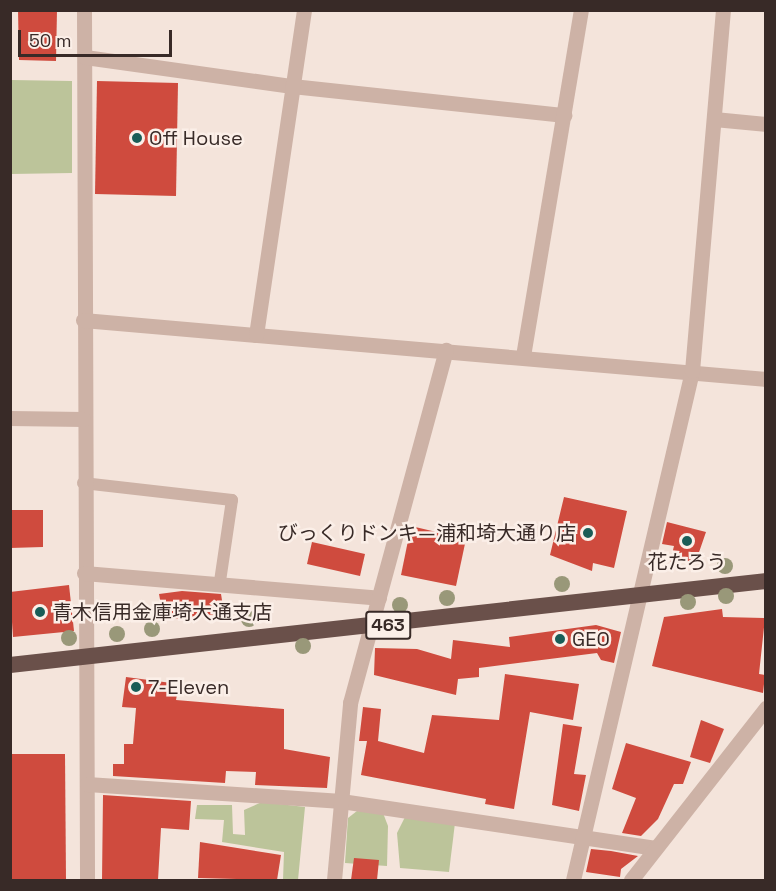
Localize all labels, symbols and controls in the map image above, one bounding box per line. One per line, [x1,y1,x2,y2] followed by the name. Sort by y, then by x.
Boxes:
[21,18,176,56] scale bar
[29,29,71,52] text: 50 m
[149,126,243,150] place label: Off House
[130,131,144,145] marker: Off House
[278,521,576,545] place label: びっくりドンキ―浦和埼大通り店
[581,526,595,540] marker: びっくりドンキ―浦和埼大通り店
[680,534,694,548] marker: 花たろう
[647,550,727,574] place label: 花たろう
[52,600,272,624] place label: 青木信用金庫埼大通支店
[33,605,47,619] marker: 青木信用金庫埼大通支店
[364,610,412,640] road number: 463
[572,627,610,651] place label: GEO
[553,632,567,646] marker: GEO
[148,675,229,699] place label: 7-Eleven
[129,680,143,694] marker: 7-Eleven

